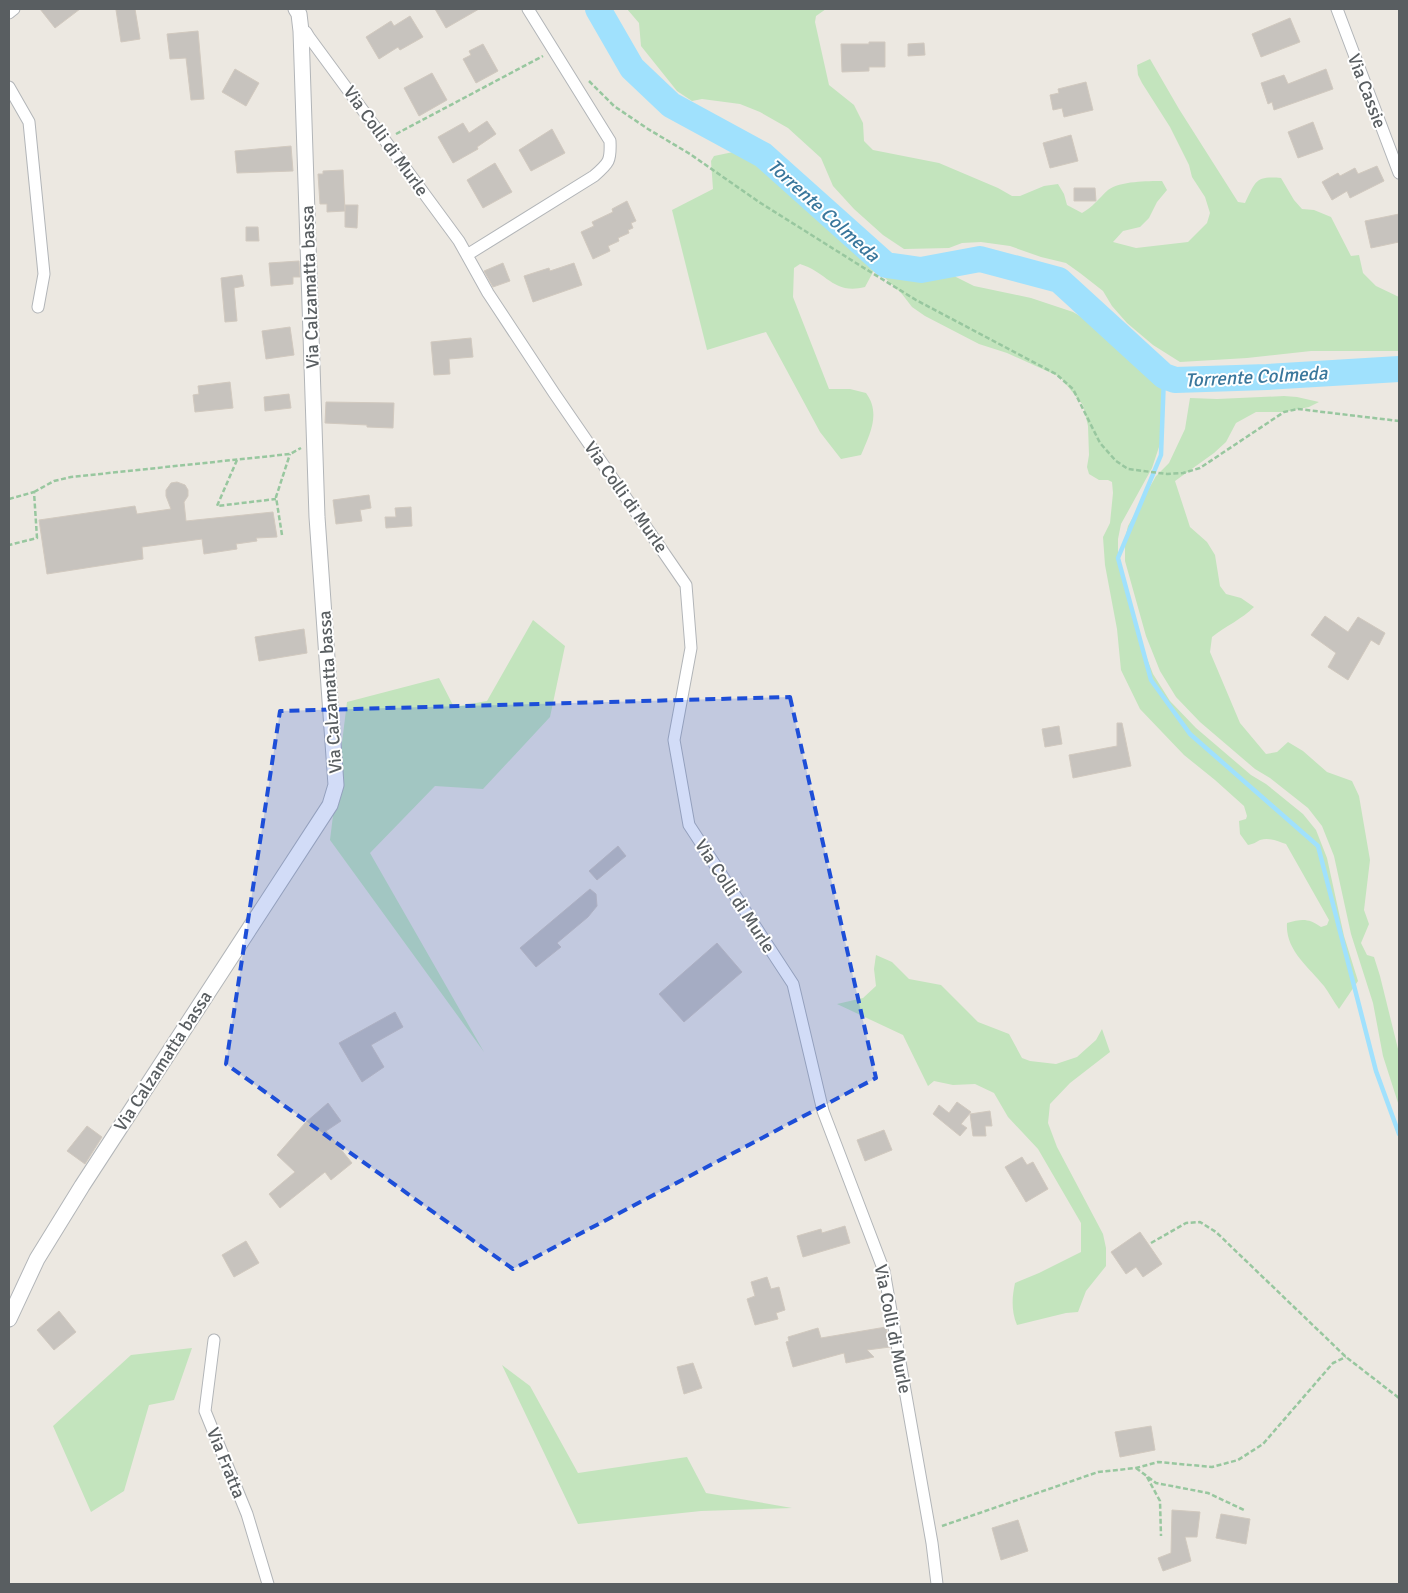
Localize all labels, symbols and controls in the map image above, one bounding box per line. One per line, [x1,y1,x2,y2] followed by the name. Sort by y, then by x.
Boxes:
[1343,51,1391,131] street label: Via Cassie
[339,82,433,200] street label: Via Colli di Murle
[762,154,885,268] water label: Torrente Colmeda
[296,205,324,369] street label: Via Calzamatta bassa
[1184,361,1329,393] water label: Torrente Colmeda
[579,437,673,557] street label: Via Colli di Murle
[313,610,347,774] street label: Via Calzamatta bassa
[690,835,780,957] street label: Via Colli di Murle
[109,986,217,1136] street label: Via Calzamatta bassa
[870,1263,916,1395] street label: Via Colli di Murle
[202,1424,250,1502] street label: Via Fratta

